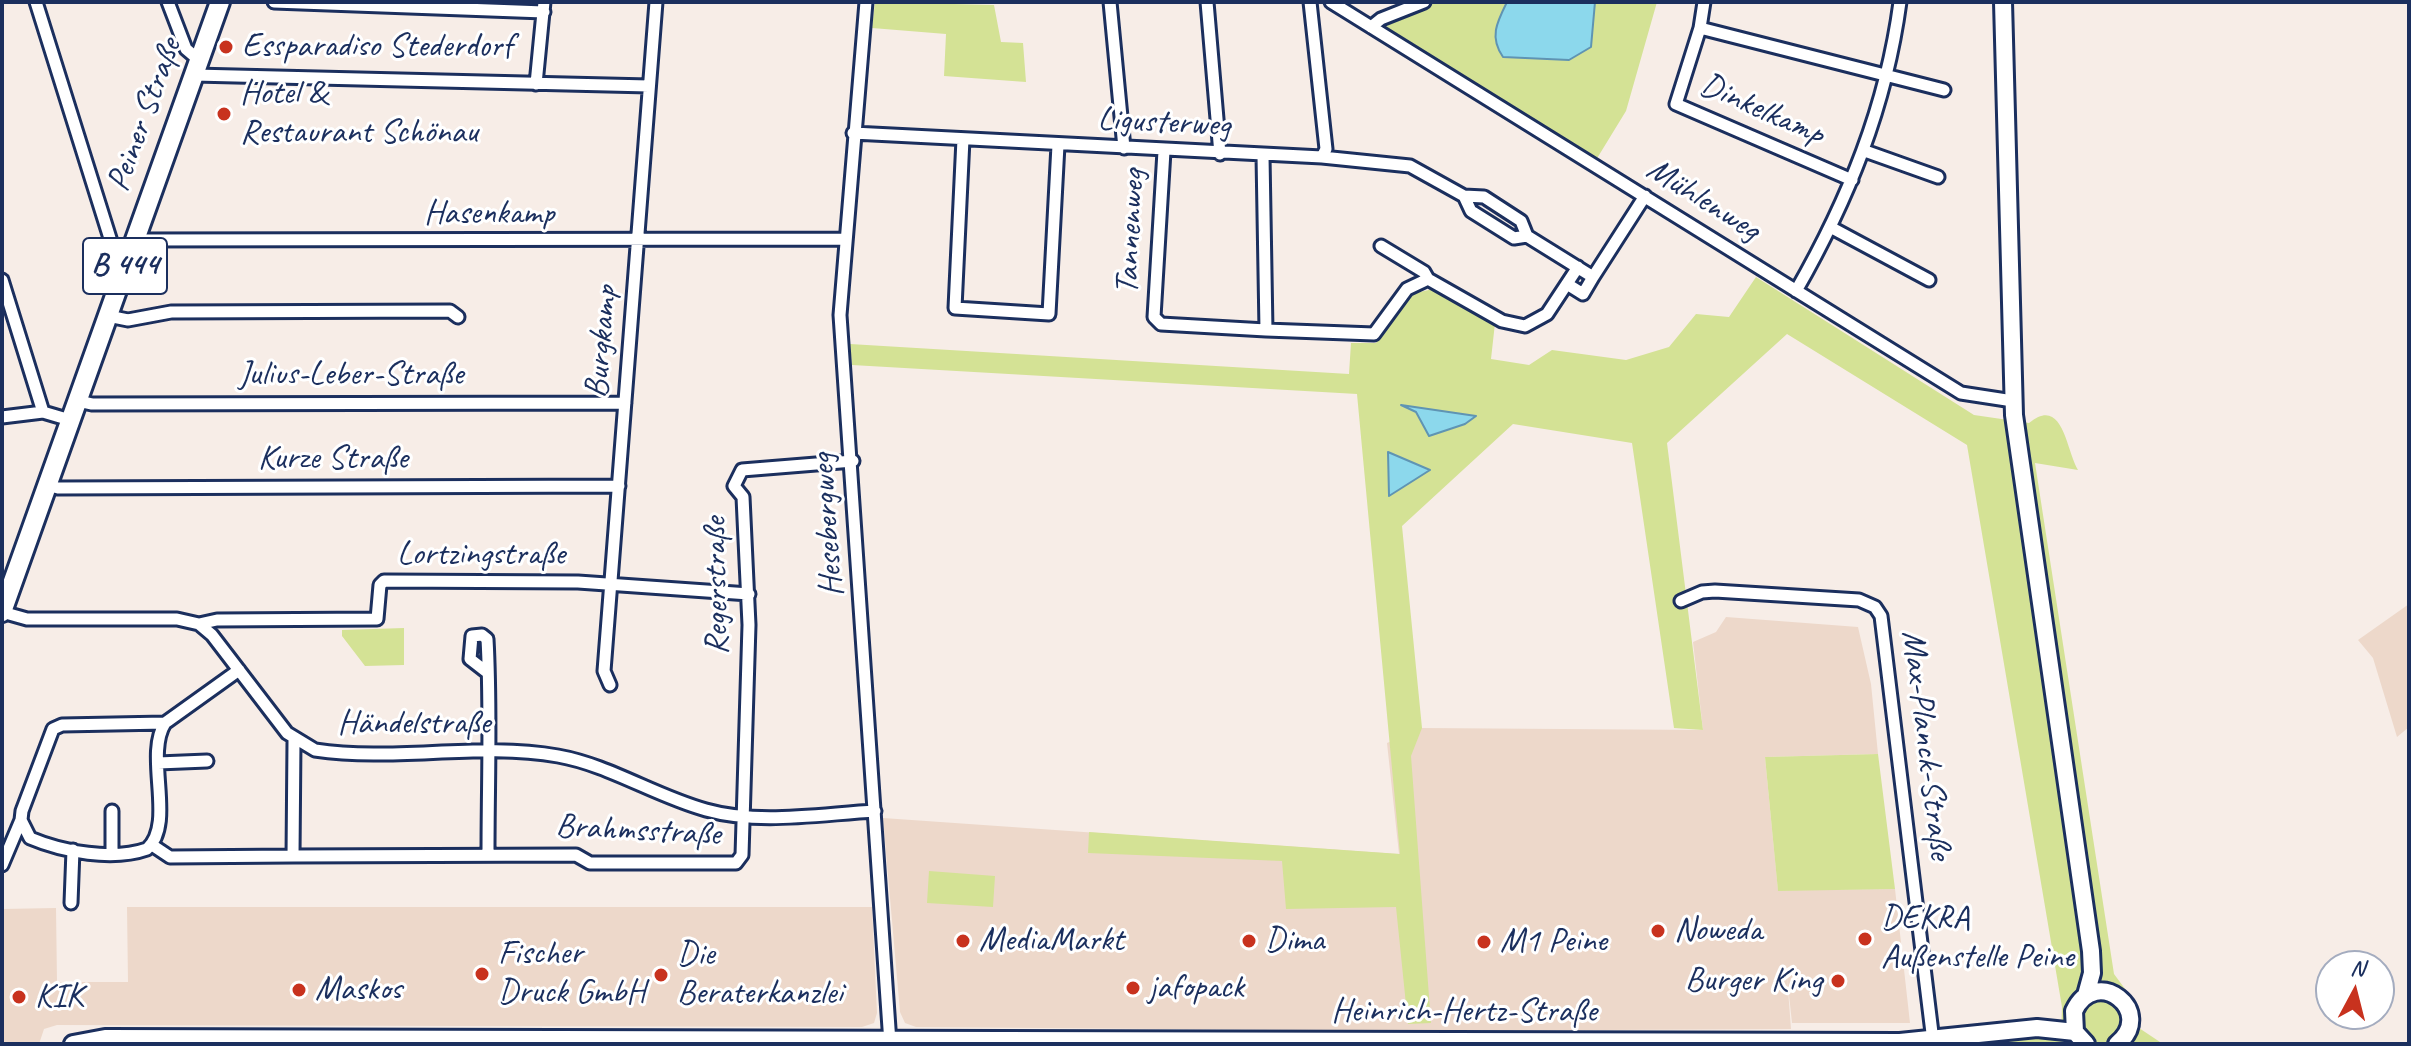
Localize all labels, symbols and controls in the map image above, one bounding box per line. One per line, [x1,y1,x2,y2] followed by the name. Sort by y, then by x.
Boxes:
[242,27,512,67] place label: Essparadiso Stederdorf
[99,33,191,197] street label: Peiner Straße
[217,38,235,56] marker: Essparadiso Stederdorf
[1694,65,1830,155] street label: Dinkelkamp
[240,74,478,154] place label: Hotel & Restaurant Schönau
[1097,99,1231,147] street label: Ligusterweg
[215,105,233,123] marker: Hotel & Restaurant Schönau
[1639,149,1767,251] street label: Mühlenweg
[1107,169,1155,295] street label: Tannenweg
[424,194,554,234] street label: Hasenkamp
[83,238,167,294] road number: B 444
[577,284,627,400] street label: Burgkamp
[239,355,463,395] street label: Julius-Leber-Straße
[258,439,408,479] street label: Kurze Straße
[803,452,853,598] street label: Hesebergweg
[695,517,739,655] street label: Regerstraße
[397,535,565,575] street label: Lortzingstraße
[1892,628,1960,862] street label: Max-Planck-Straße
[338,704,490,744] street label: Händelstraße
[555,806,721,856] street label: Brahmsstraße
[1881,899,2074,978] place label: DEKRA Außenstelle Peine
[1674,911,1762,951] place label: Noweda
[979,921,1123,961] place label: MediaMarkt
[1265,921,1324,961] place label: Dima
[1500,922,1607,962] place label: M1 Peine
[1649,922,1667,940] marker: Noweda
[1856,930,1874,948] marker: DEKRA Außenstelle Peine
[954,932,972,950] marker: MediaMarkt
[1240,932,1258,950] marker: Dima
[1475,933,1493,951] marker: M1 Peine
[498,934,645,1014] place label: Fischer Druck GmbH
[677,935,843,1014] place label: Die Beraterkanzlei
[2315,950,2395,1030] north arrow
[2349,953,2366,983] text: N
[1685,961,1822,1001] place label: Burger King
[473,965,491,983] marker: Fischer Druck GmbH
[652,966,670,984] marker: Die Beraterkanzlei
[1149,968,1244,1008] place label: jafopack
[315,970,402,1010] place label: Maskos
[1829,972,1847,990] marker: Burger King
[35,977,83,1017] place label: KIK
[1124,979,1142,997] marker: jafopack
[290,981,308,999] marker: Maskos
[10,988,28,1006] marker: KIK
[1331,992,1597,1032] street label: Heinrich-Hertz-Straße

